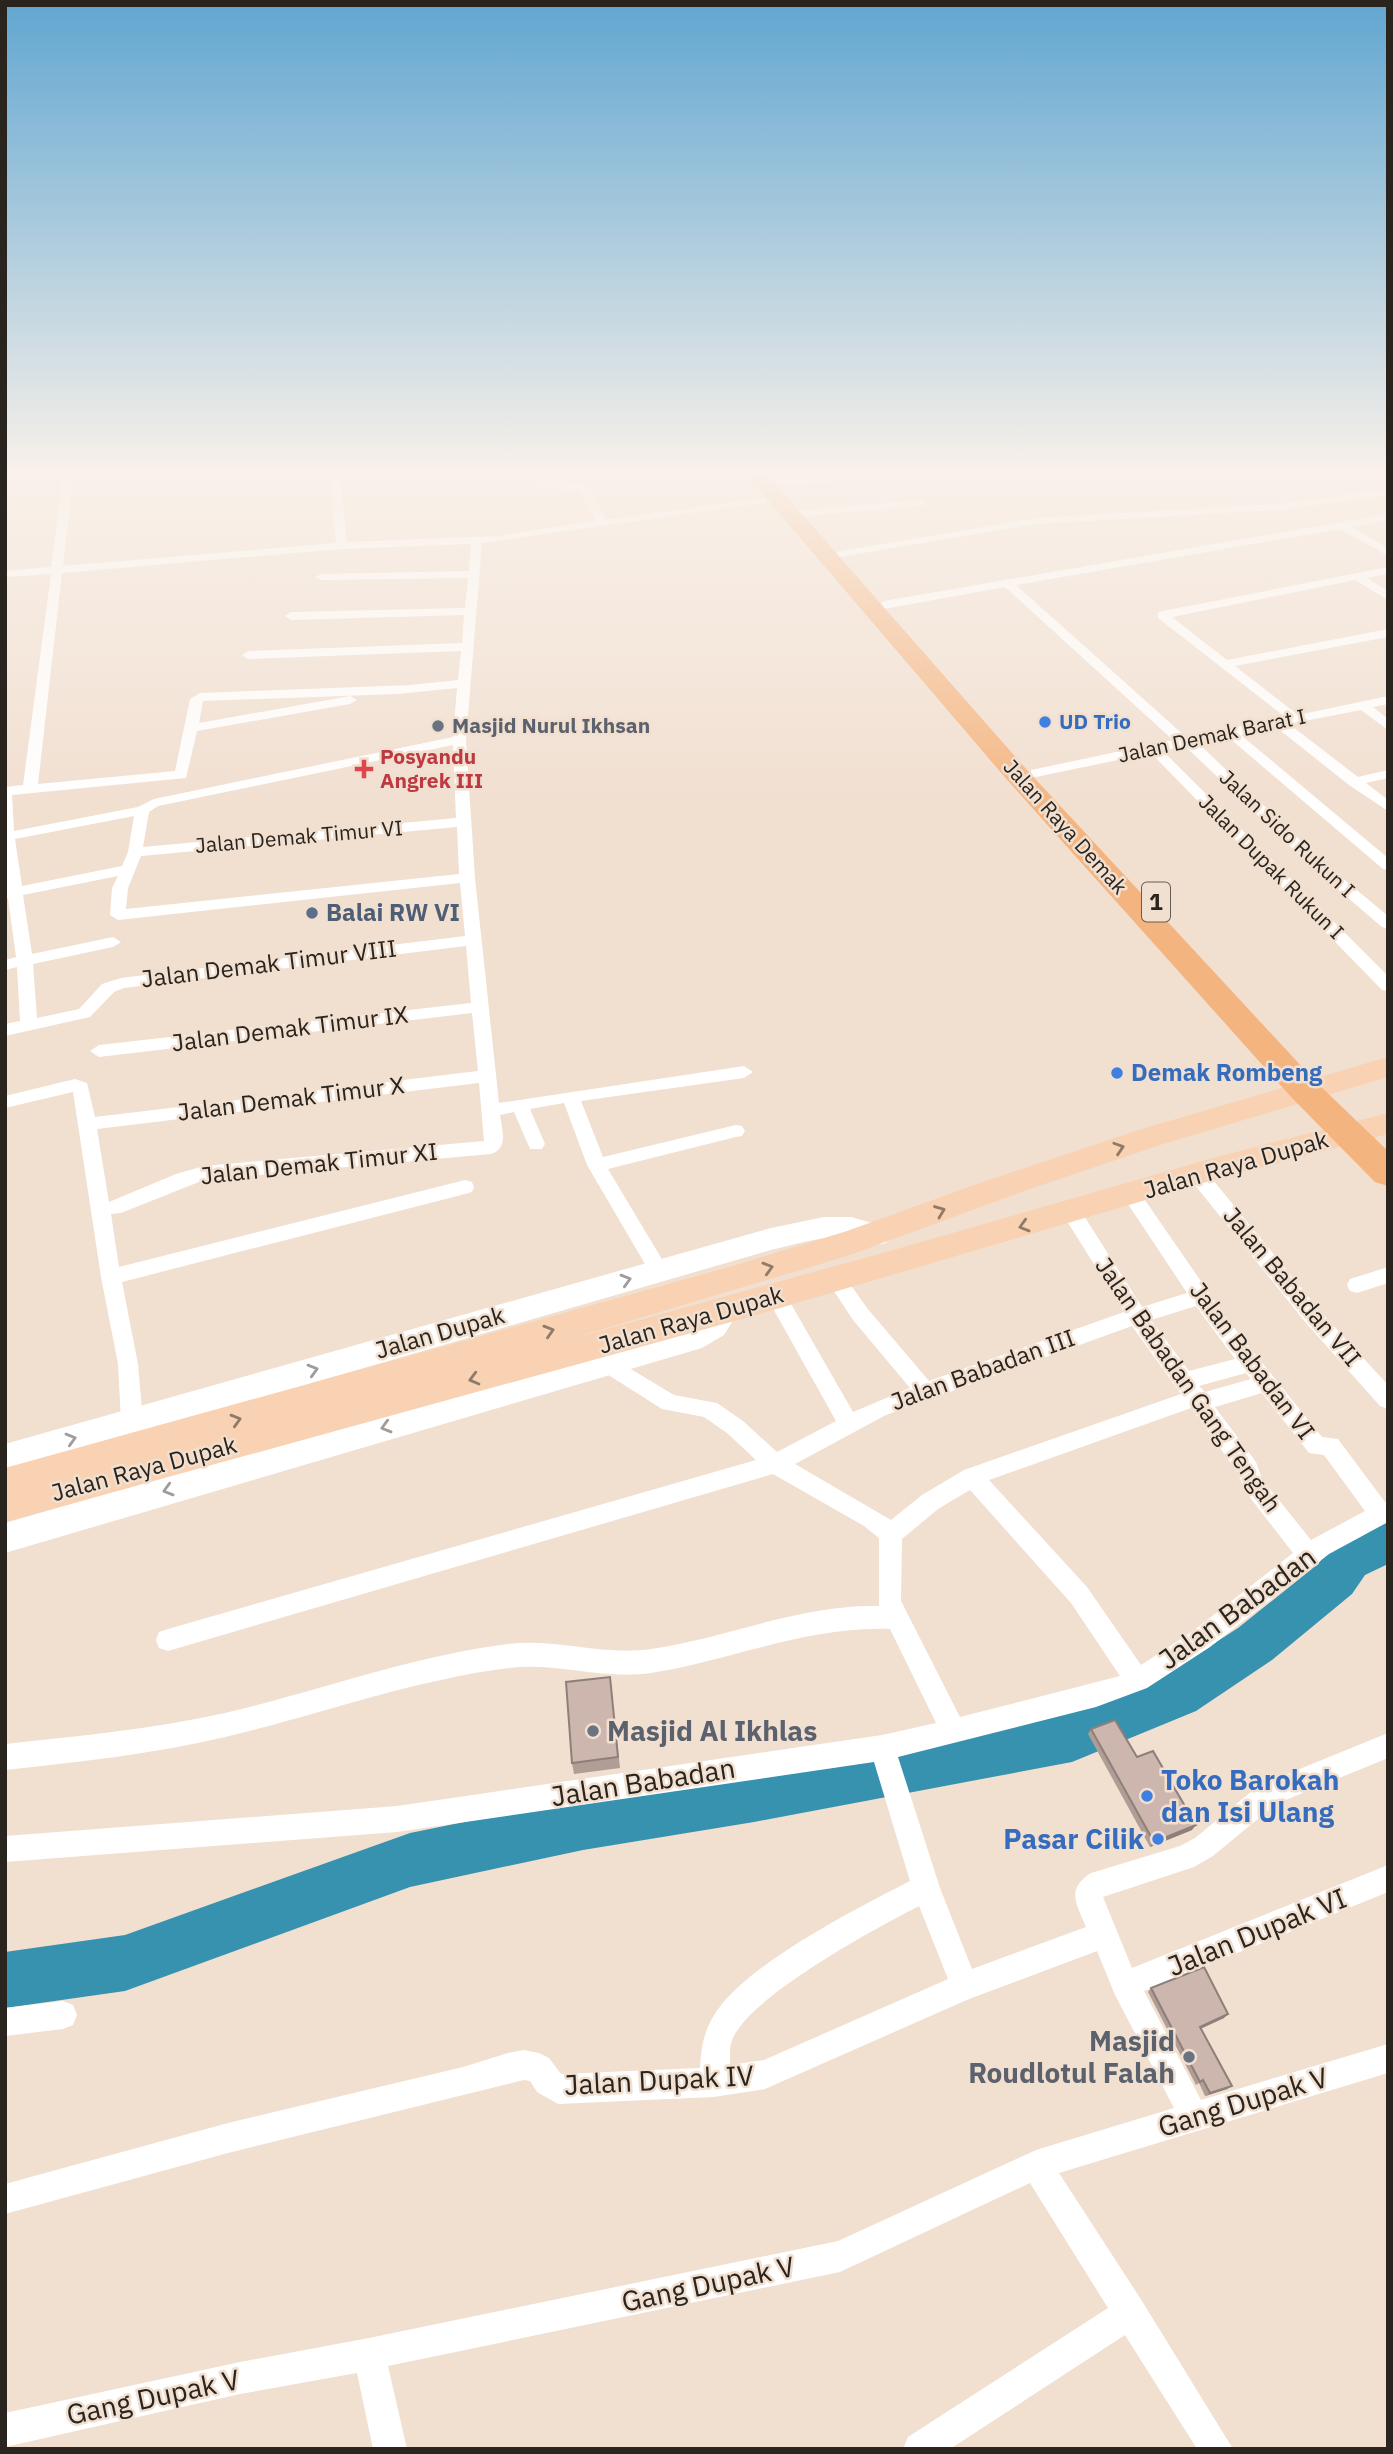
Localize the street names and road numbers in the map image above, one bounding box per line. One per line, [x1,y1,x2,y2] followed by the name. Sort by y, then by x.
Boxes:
[1115,701,1308,769] street label: Jalan Demak Barat I
[998,753,1134,900] street label: Jalan Raya Demak
[1214,763,1361,903] street label: Jalan Sido Rukun I
[1193,788,1350,945] street label: Jalan Dupak Rukun I
[194,813,404,859] street label: Jalan Demak Timur VI
[1142,882,1170,922] road number: 1
[139,931,399,995] street label: Jalan Demak Timur VIII
[170,998,410,1058] street label: Jalan Demak Timur IX
[175,1068,407,1128] street label: Jalan Demak Timur X
[1140,1122,1332,1206] street label: Jalan Raya Dupak
[199,1135,439,1191] street label: Jalan Demak Timur XI
[1217,1202,1367,1372] street label: Jalan Babadan VII
[1088,1251,1289,1518] street label: Jalan Babadan Gang Tengah
[595,1277,787,1361] street label: Jalan Raya Dupak
[1184,1277,1320,1445] street label: Jalan Babadan VI
[371,1298,508,1366] street label: Jalan Dupak
[886,1321,1079,1417] street label: Jalan Babadan III
[47,1428,240,1508] street label: Jalan Raya Dupak
[1151,1538,1323,1677] street label: Jalan Babadan
[548,1749,738,1814] street label: Jalan Babadan
[1162,1879,1352,1984] street label: Jalan Dupak VI
[563,2056,755,2103] street label: Jalan Dupak IV
[1153,2058,1332,2145] street label: Gang Dupak V
[618,2247,798,2320] street label: Gang Dupak V
[63,2360,243,2433] street label: Gang Dupak V

